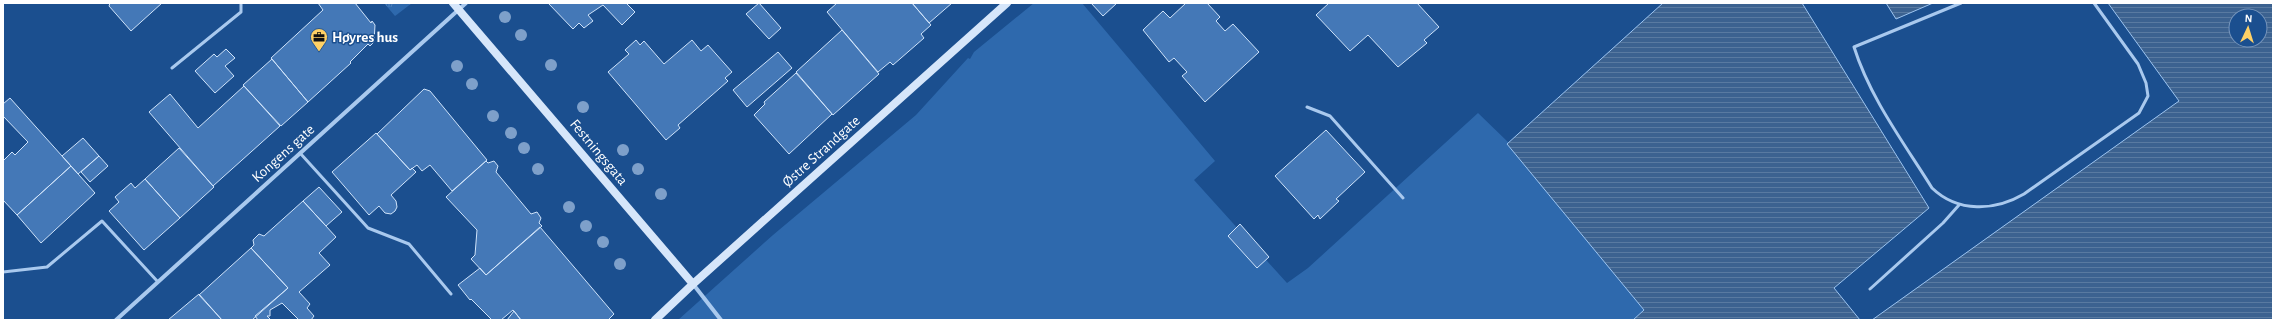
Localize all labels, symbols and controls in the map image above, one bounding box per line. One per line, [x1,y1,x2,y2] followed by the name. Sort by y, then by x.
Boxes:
[2228,8,2268,48] north arrow
[2244,13,2253,24] text: N
[309,27,329,52] office icon: Høyres hus
[332,30,398,45] place label: Høyres hus
[780,113,863,190] street label: Østre Strandgate
[567,116,630,188] street label: Festningsgata
[249,122,318,185] street label: Kongens gate

